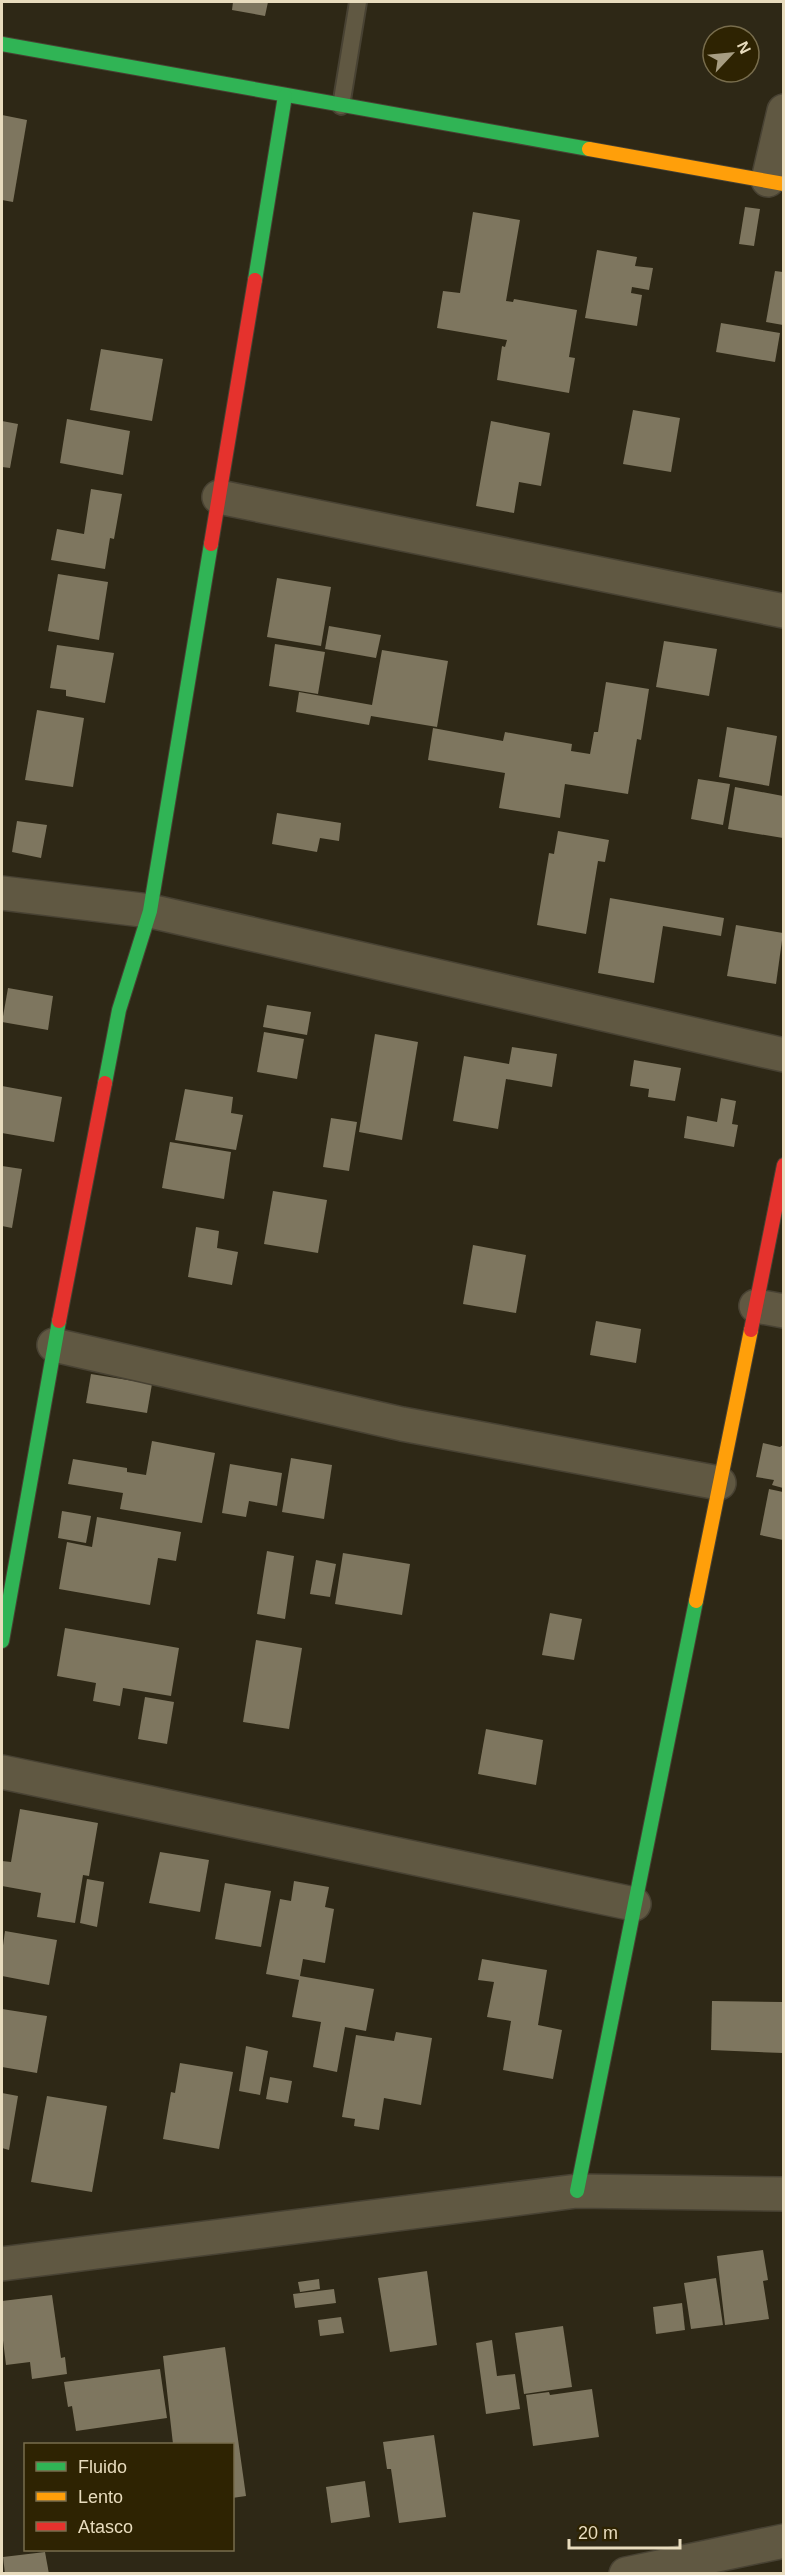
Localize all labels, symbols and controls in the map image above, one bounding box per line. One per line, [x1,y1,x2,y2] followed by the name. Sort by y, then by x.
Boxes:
[701,24,761,84] north arrow
[734,39,754,57] text: N
[24,2443,234,2551] legend
[78,2457,127,2477] text: Fluido
[78,2487,123,2507] text: Lento
[569,2512,680,2550] scale bar
[78,2517,133,2537] text: Atasco
[578,2523,618,2543] text: 20 m

